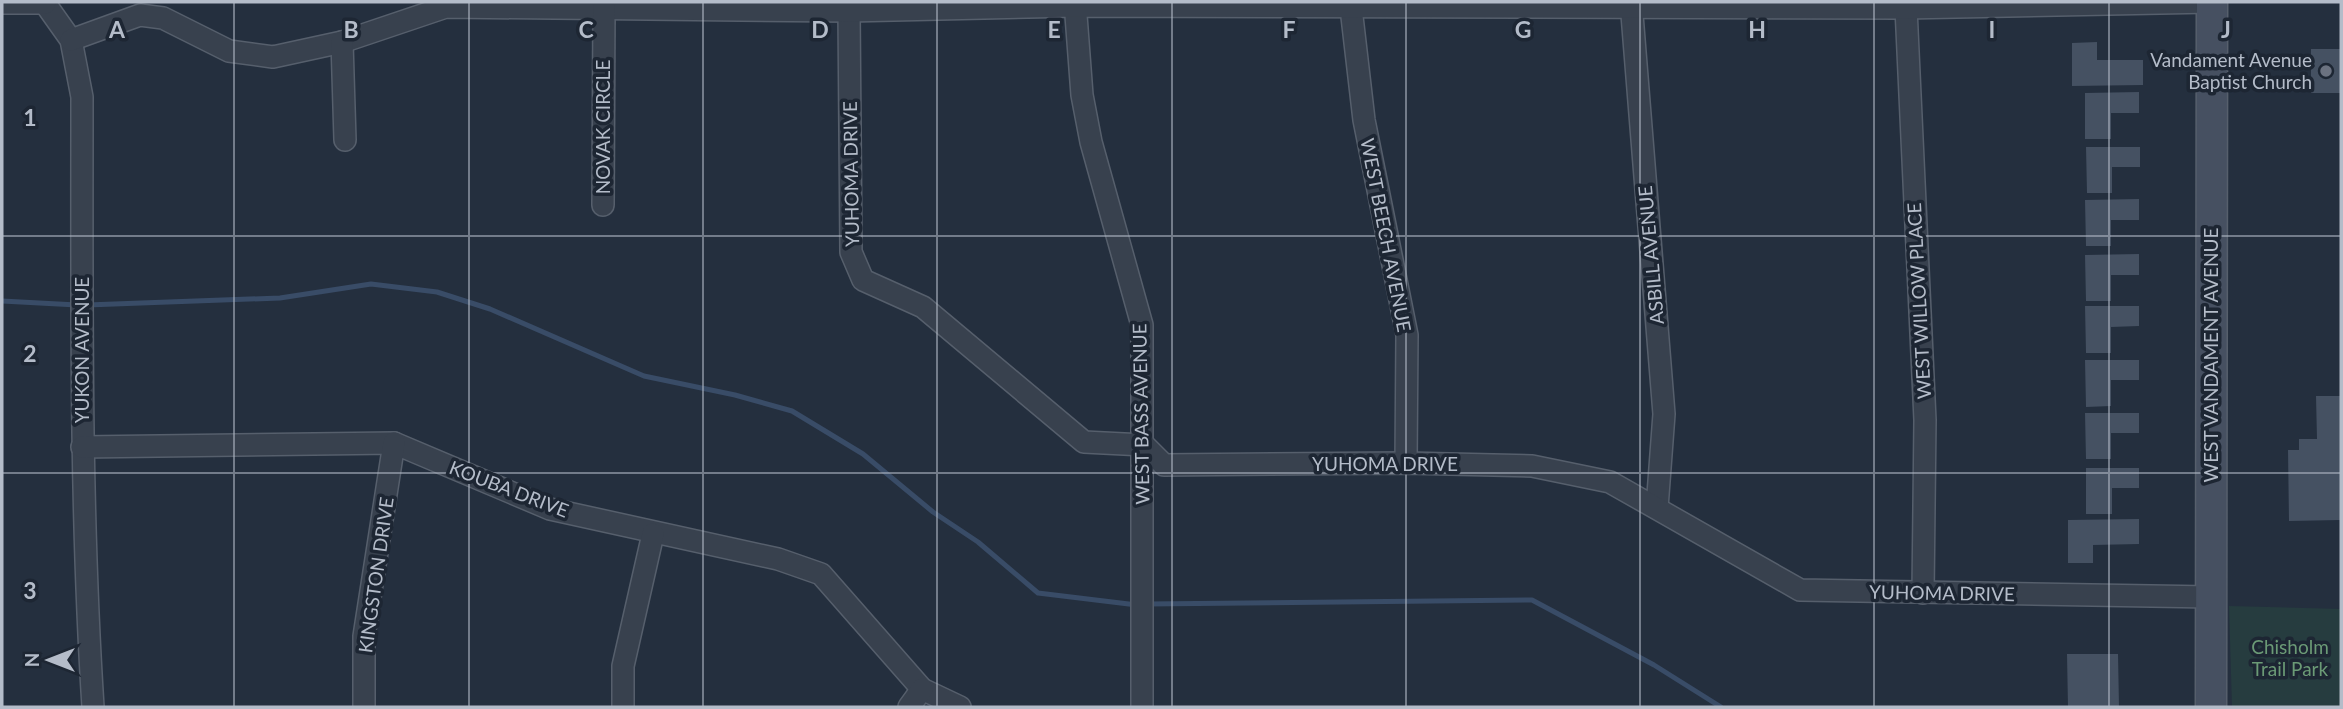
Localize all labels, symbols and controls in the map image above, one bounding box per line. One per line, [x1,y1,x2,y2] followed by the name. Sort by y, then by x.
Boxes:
[108,15,126,43] text: A
[343,15,359,43] text: B
[578,15,594,43] text: C
[811,15,829,43] text: D
[1047,15,1061,43] text: E
[1282,15,1296,43] text: F
[1515,15,1531,43] text: G
[1748,15,1766,43] text: H
[1989,15,1995,43] text: I
[2221,15,2231,43] text: J
[2150,48,2312,93] place label: Vandament Avenue Baptist Church
[591,60,614,194] street label: NOVAK CIRCLE
[2318,63,2334,79] marker: Vandament Avenue Baptist Church
[838,101,863,247] street label: YUHOMA DRIVE
[23,103,37,131] text: 1
[1356,136,1417,334] street label: WEST BEECH AVENUE
[1633,185,1668,325] street label: ASBILL AVENUE
[1902,202,1935,400] street label: WEST WILLOW PLACE
[2199,227,2222,483] street label: WEST VANDAMENT AVENUE
[70,277,93,423] street label: YUKON AVENUE
[1127,323,1154,505] street label: WEST BASS AVENUE
[23,339,37,367] text: 2
[1312,452,1458,475] street label: YUHOMA DRIVE
[446,455,572,522] street label: KOUBA DRIVE
[353,495,398,654] street label: KINGSTON DRIVE
[23,576,37,604] text: 3
[1869,580,2015,605] street label: YUHOMA DRIVE
[14,625,84,695] north arrow
[2251,635,2329,680] park label: Chisholm Trail Park
[20,653,43,667] text: N

